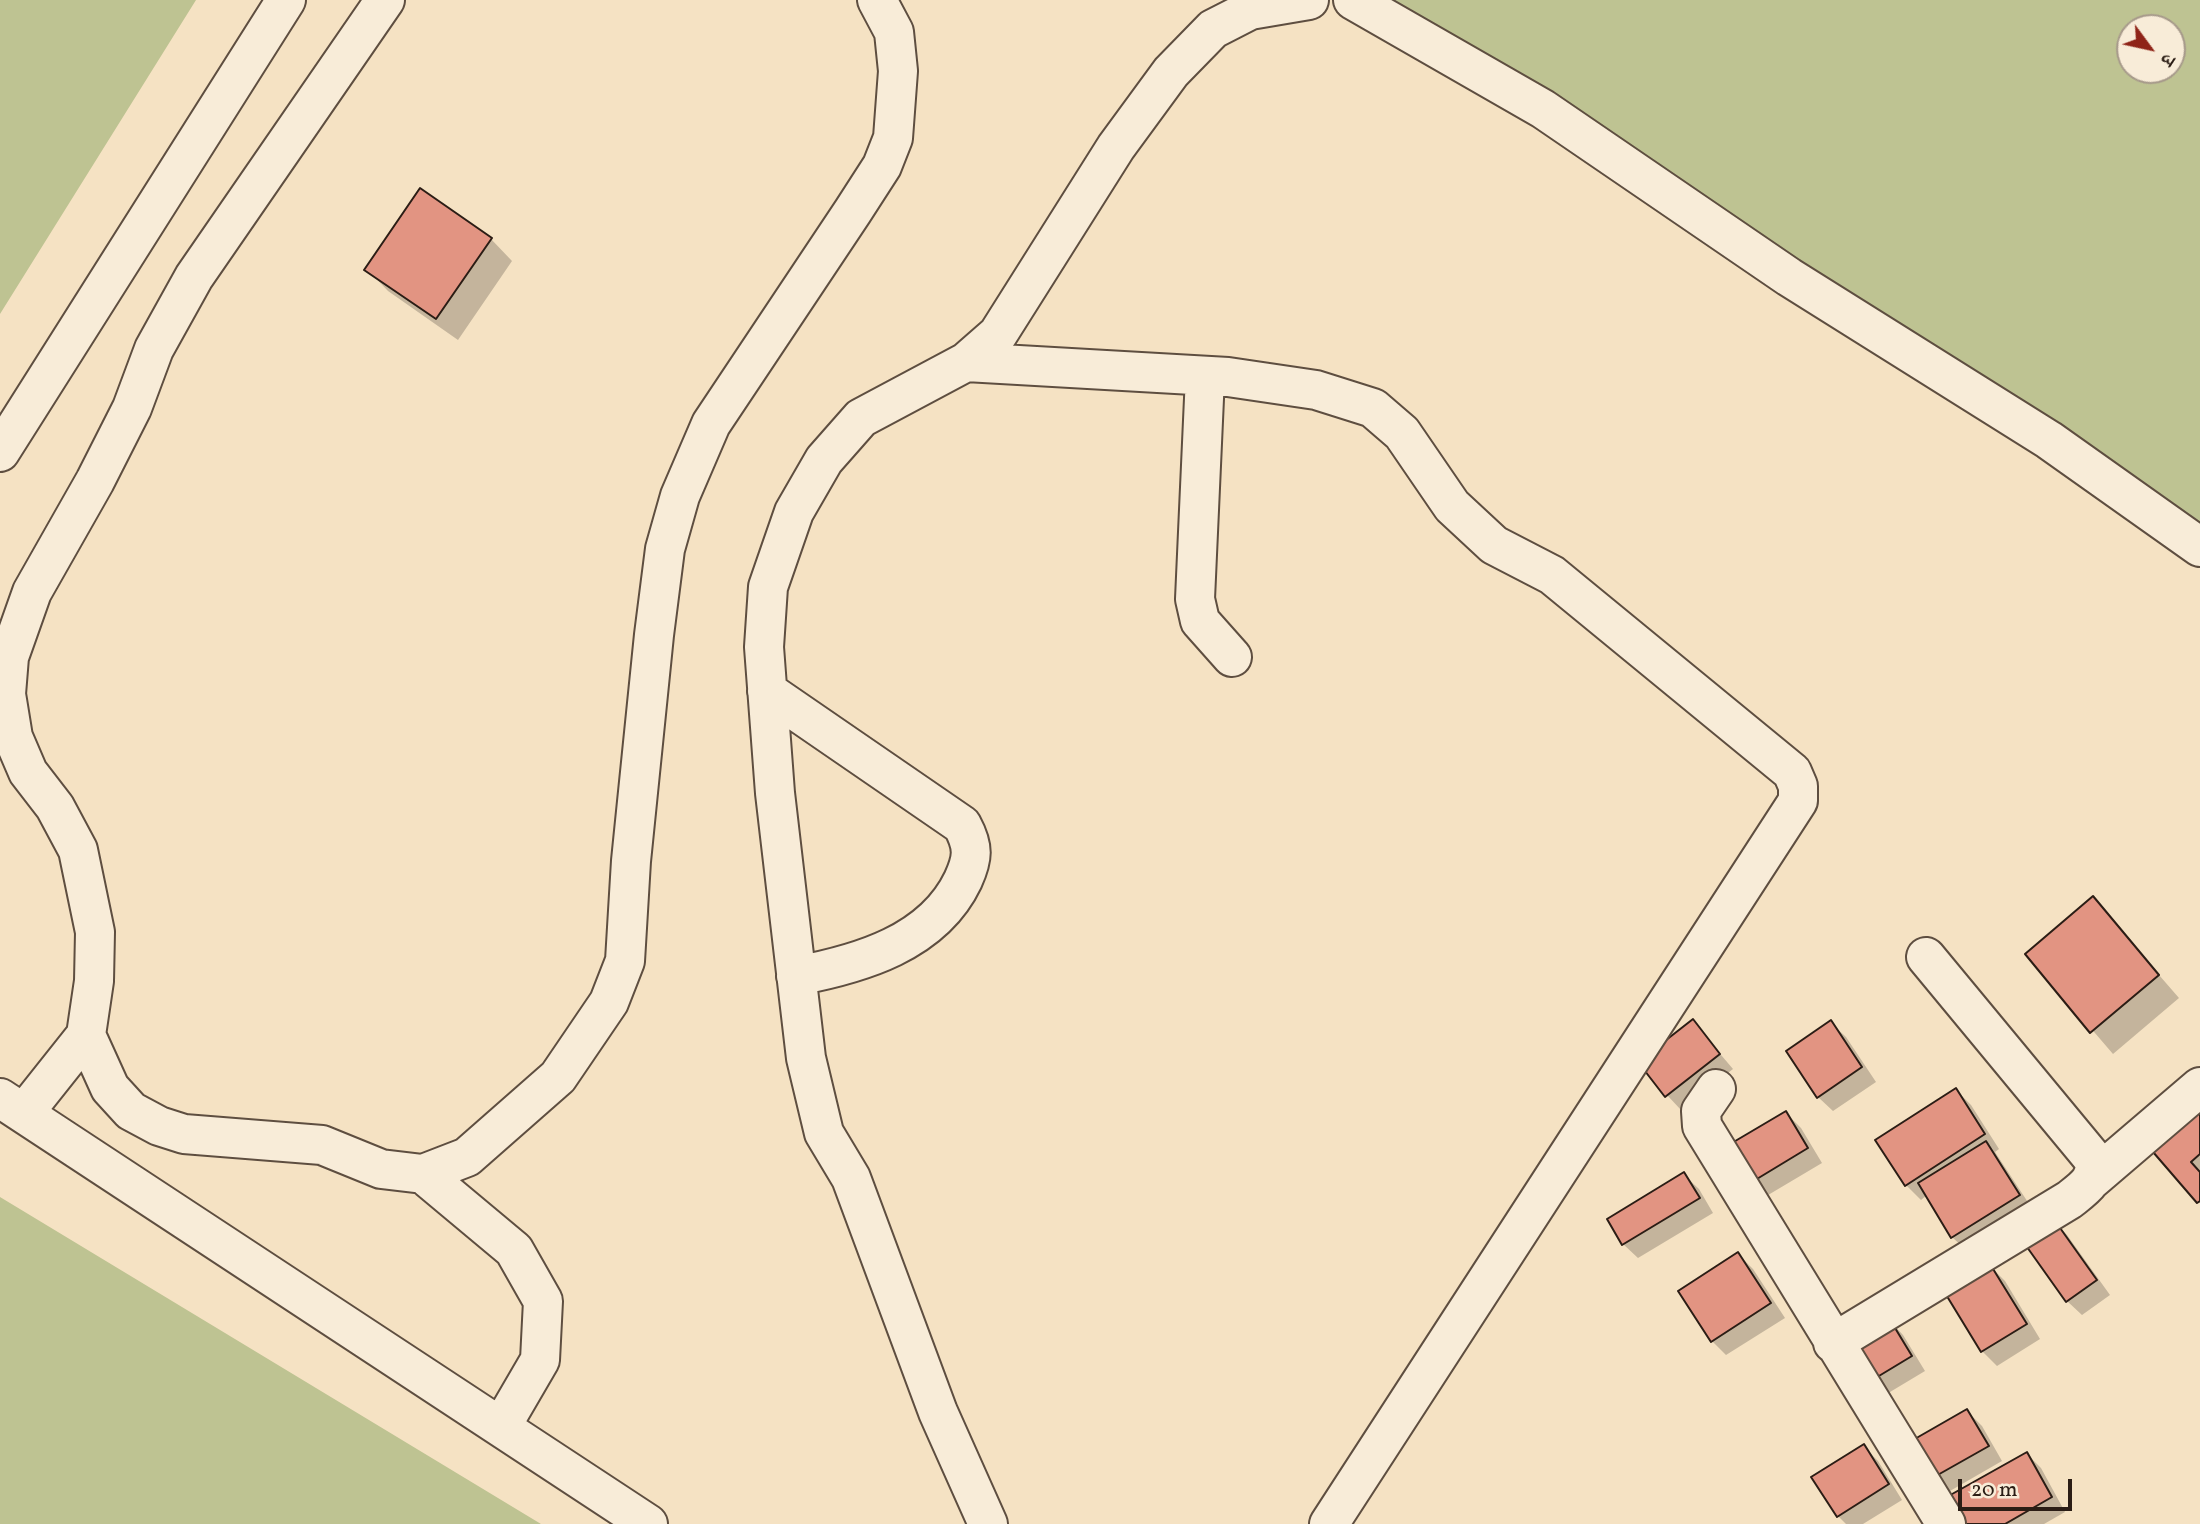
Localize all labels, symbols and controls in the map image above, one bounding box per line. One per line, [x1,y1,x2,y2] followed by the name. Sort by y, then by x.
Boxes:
[2116,14,2186,84] north arrow
[2153,48,2180,70] text: उ
[1962,1464,2076,1508] scale bar
[1971,1476,2017,1505] text: 20 m

